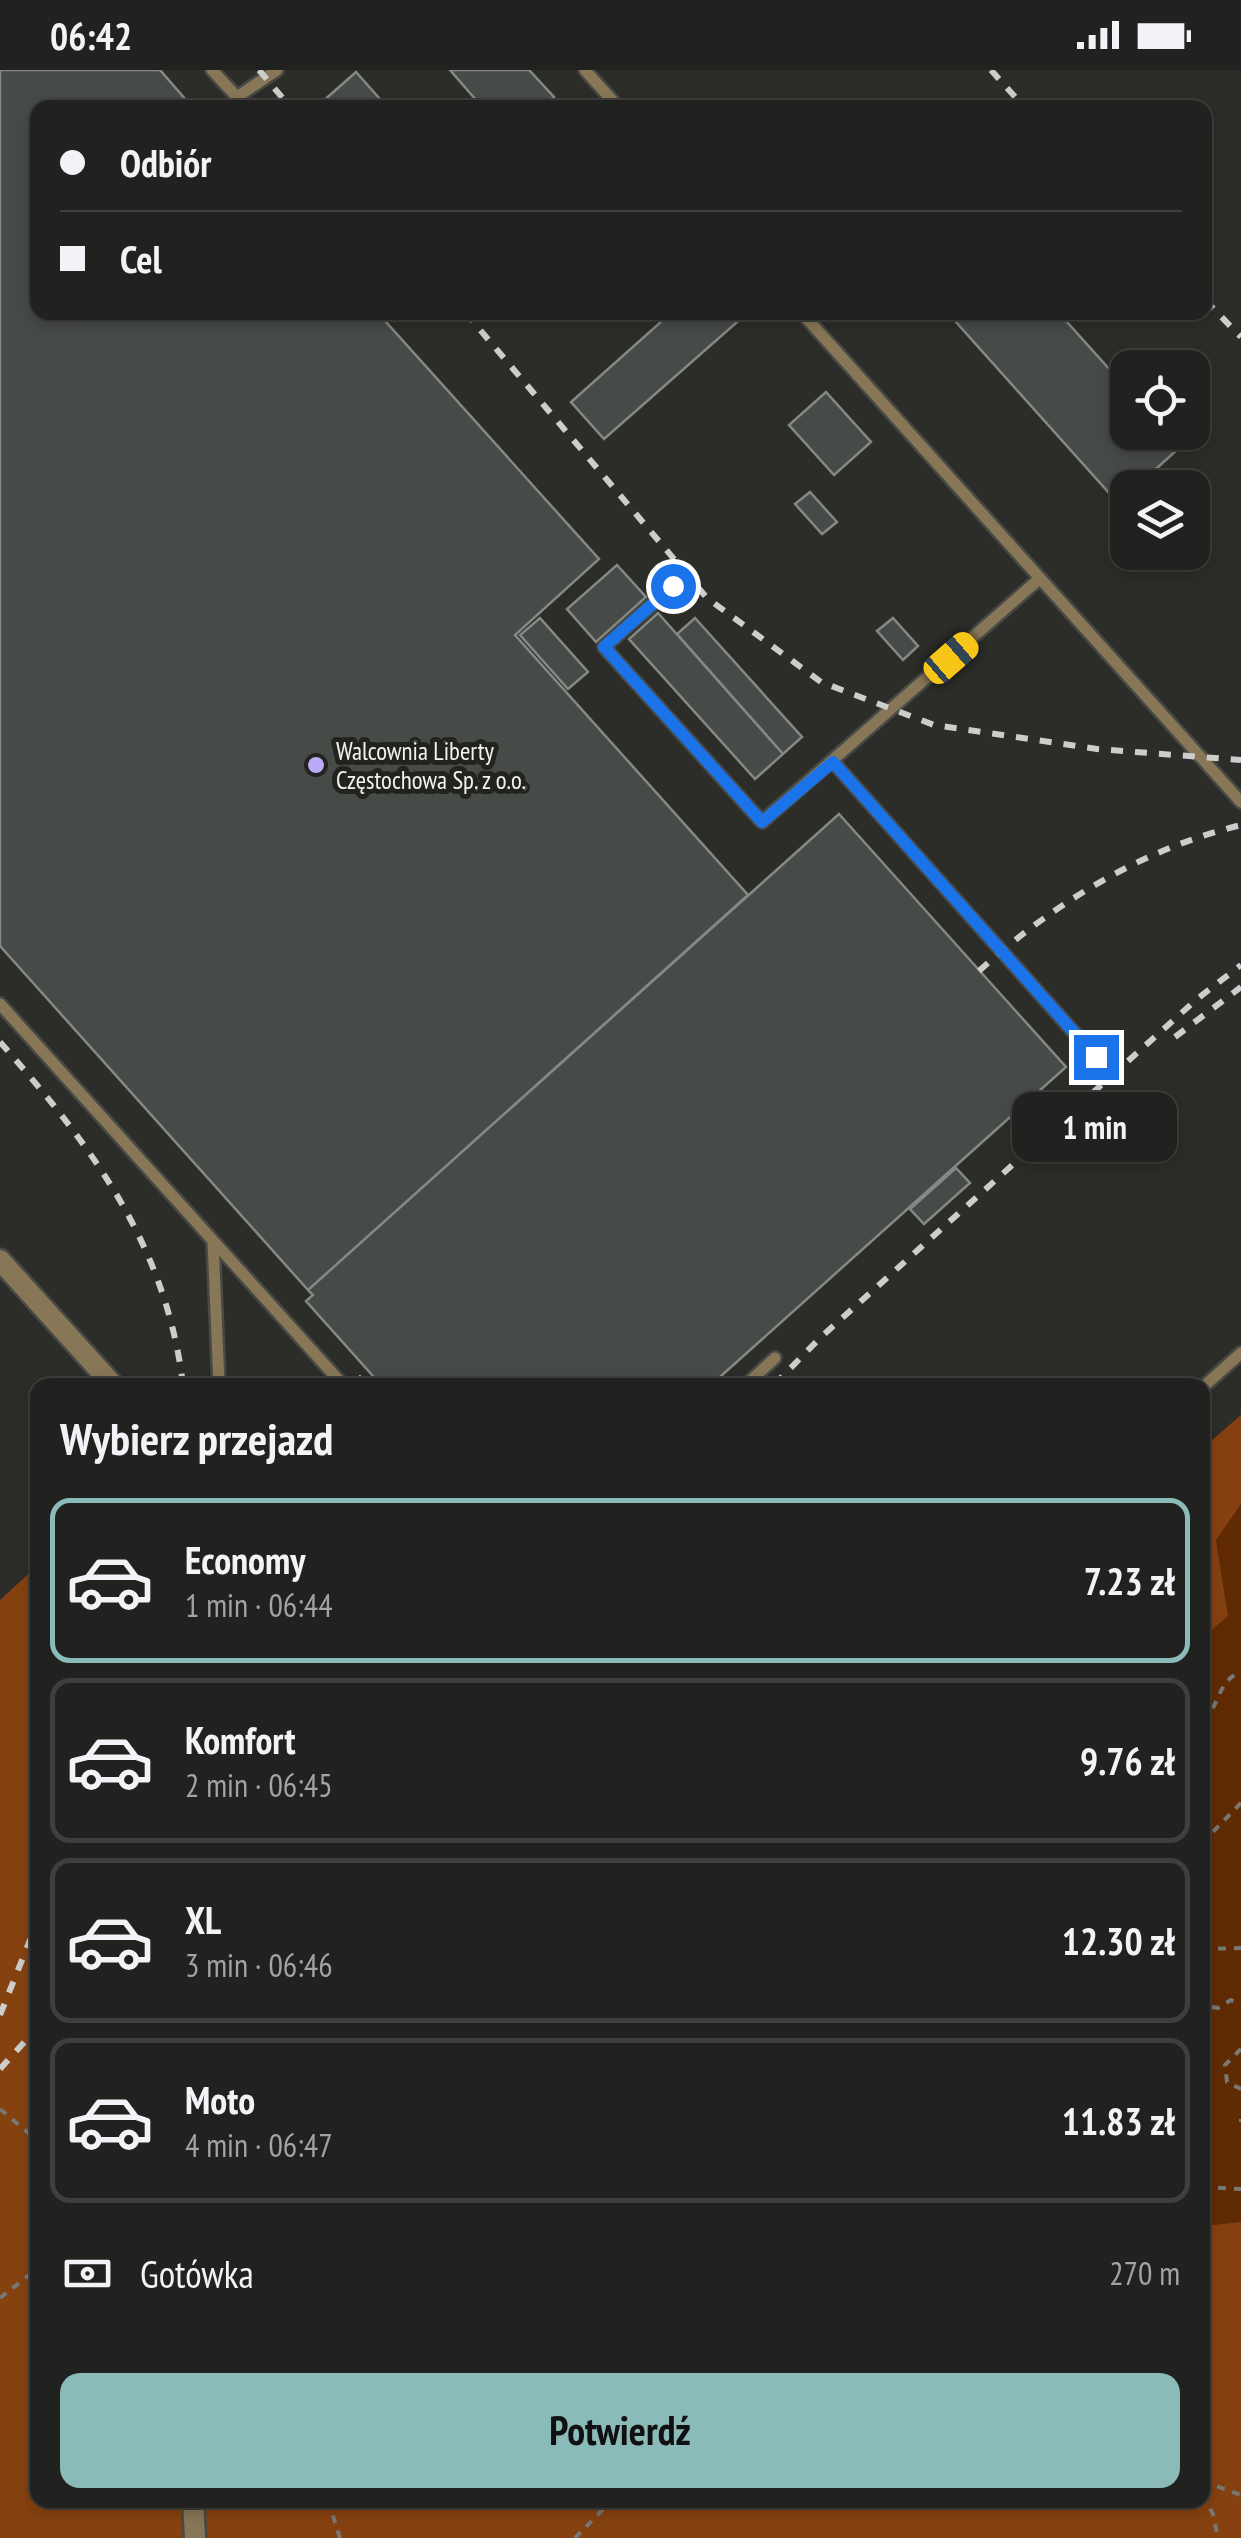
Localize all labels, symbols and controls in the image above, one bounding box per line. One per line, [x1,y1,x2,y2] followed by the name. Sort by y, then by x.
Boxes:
[50,11,132,60] text: 06:42
[120,138,211,187] text: Odbiór
[120,234,162,283] text: Cel
[1110,350,1210,570] map controls
[1110,350,1210,450] button: locate
[1110,470,1210,570] button: layers
[651,564,696,609] route start
[919,627,983,689] car
[336,735,526,796] place label: Walcownia Liberty Częstochowa Sp. z o.o.
[305,754,327,776] marker: Walcownia Liberty Częstochowa Sp. z o.o.
[1074,1035,1119,1080] route end
[1014,1092,1178,1162] callout: 1 min
[1062,1106,1127,1148] text: 1 min
[60,1409,333,1467] text: Wybierz przejazd
[185,1535,305,1584] text: Economy
[65,1536,155,1626] icon: car
[1084,1556,1175,1605] text: 7.23 zł
[185,1584,333,1626] text: 1 min · 06:44
[185,1715,296,1764] text: Komfort
[65,1716,155,1806] icon: car
[1080,1736,1175,1785] text: 9.76 zł
[185,1764,333,1806] text: 2 min · 06:45
[185,1895,221,1944] text: XL
[65,1896,155,1986] icon: car
[1062,1916,1175,1965] text: 12.30 zł
[185,1944,333,1986] text: 3 min · 06:46
[185,2075,255,2124] text: Moto
[65,2076,155,2166] icon: car
[1062,2096,1175,2145] text: 11.83 zł
[185,2124,333,2166] text: 4 min · 06:47
[60,2246,115,2301] icon: cash
[140,2249,254,2298] text: Gotówka
[1109,2252,1180,2294] text: 270 m
[60,2373,1180,2488] button: Potwierdź

